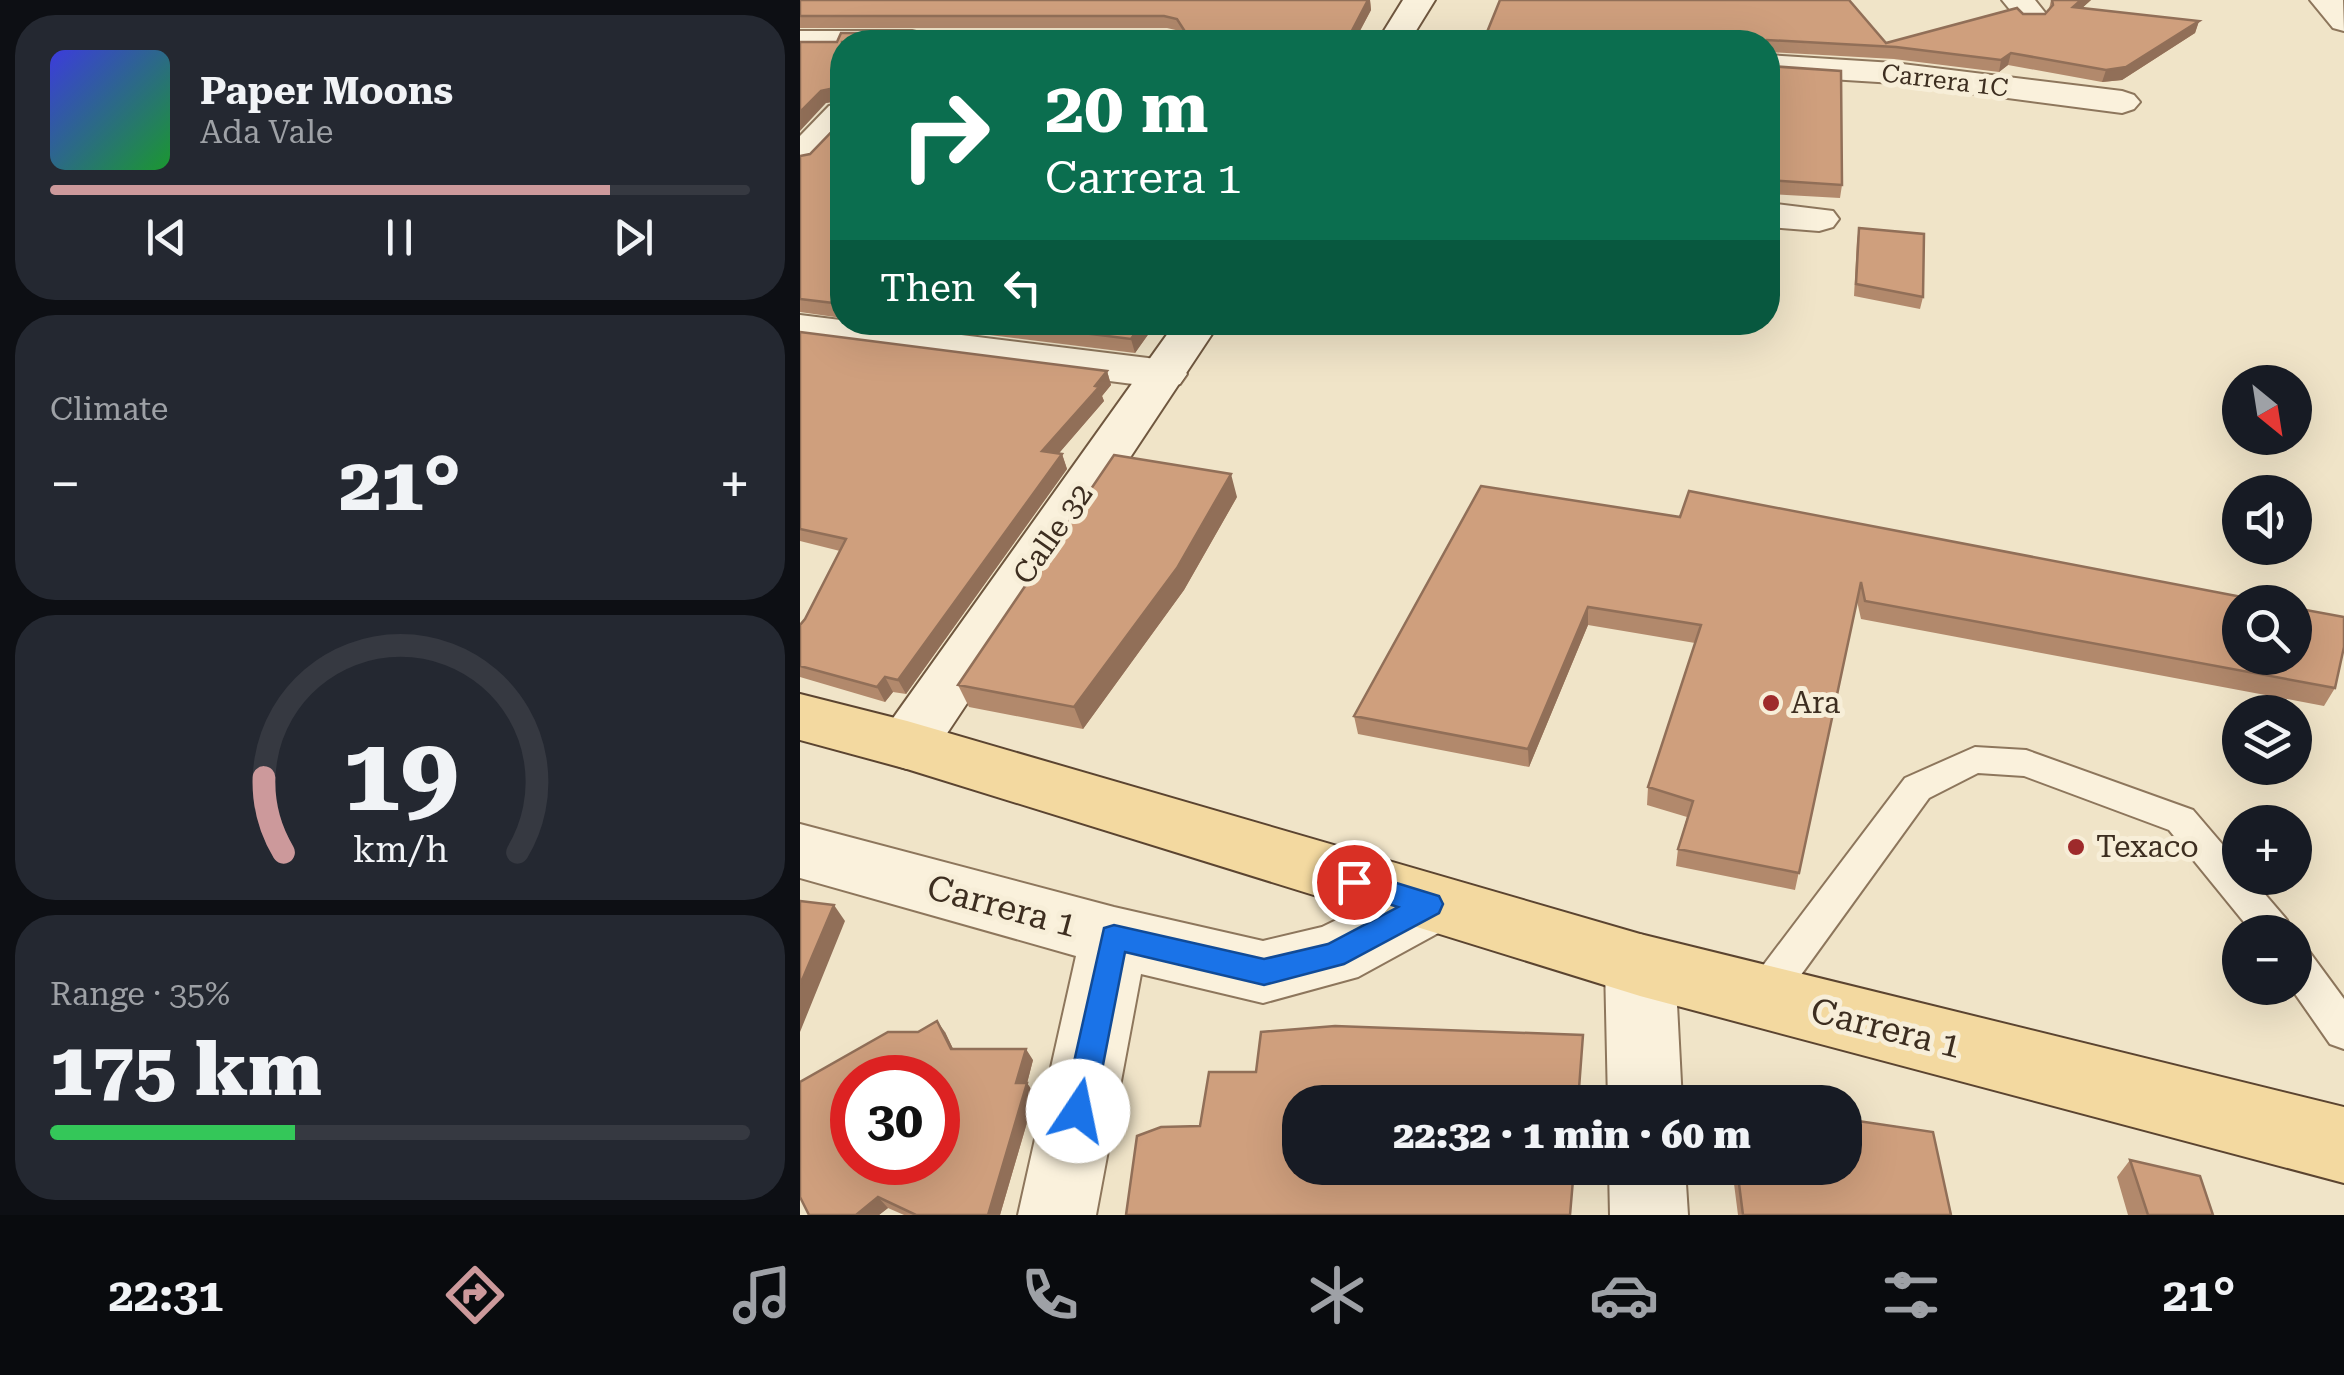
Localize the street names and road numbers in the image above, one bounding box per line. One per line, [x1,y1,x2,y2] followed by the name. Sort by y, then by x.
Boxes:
[1880,58,2010,103] street label: Carrera 1C
[1006,477,1100,590] street label: Calle 32
[923,867,1081,946] street label: Carrera 1
[1807,990,1965,1067] street label: Carrera 1

